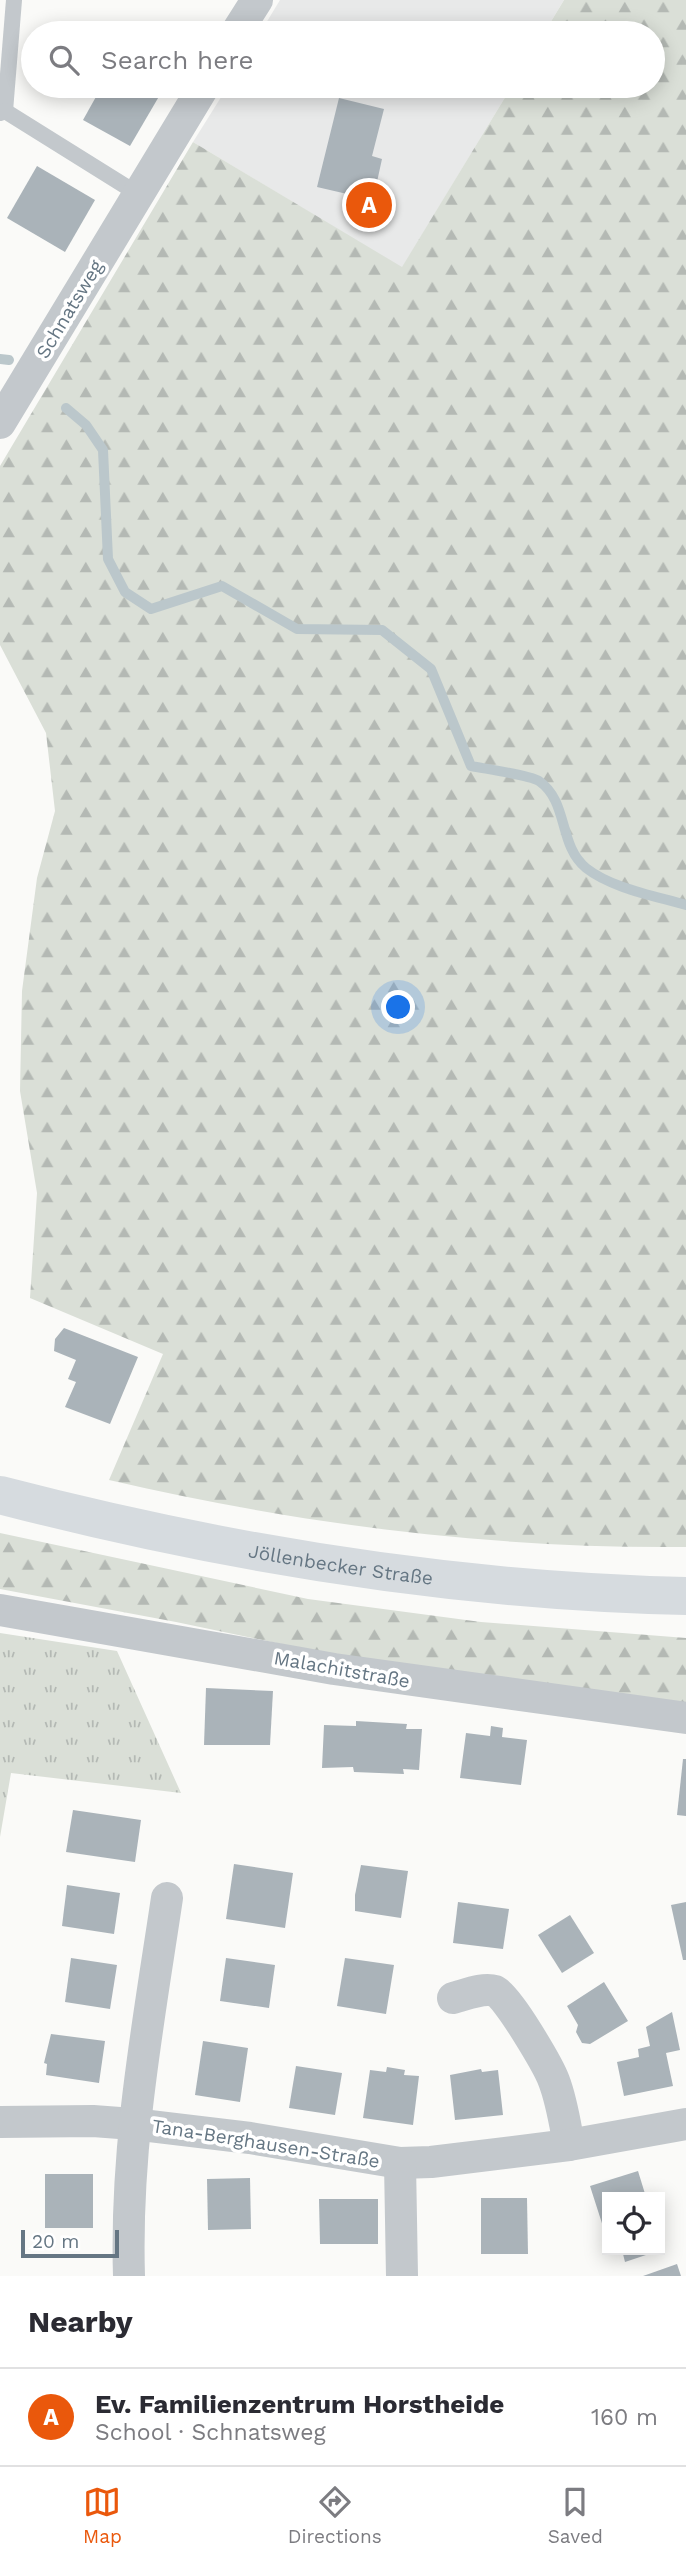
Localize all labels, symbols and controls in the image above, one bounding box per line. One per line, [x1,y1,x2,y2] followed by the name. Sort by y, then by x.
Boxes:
[21,21,665,98] search box
[45,41,83,79] icon: search
[101,45,253,75] text: Search here
[346,179,392,231] pin: A
[31,255,108,363] street label: Schnatsweg
[381,990,415,1024] your location
[247,1539,434,1590] street label: Jöllenbecker Straße
[272,1646,412,1693] street label: Malachitstraße
[150,2114,381,2173] street label: Tana-Berghausen-Straße
[602,2192,665,2255] map controls
[602,2192,665,2255] button: locate
[21,2227,119,2259] scale bar
[32,2230,79,2253] text: 20 m
[28,2304,133,2339] text: Nearby
[95,2389,504,2419] text: Ev. Familienzentrum Horstheide
[43,2404,59,2431] text: A
[591,2404,658,2431] text: 160 m
[95,2419,326,2446] text: School · Schnatsweg
[83,2483,122,2548] tab: Map
[288,2483,382,2548] tab: Directions
[548,2483,603,2548] tab: Saved

